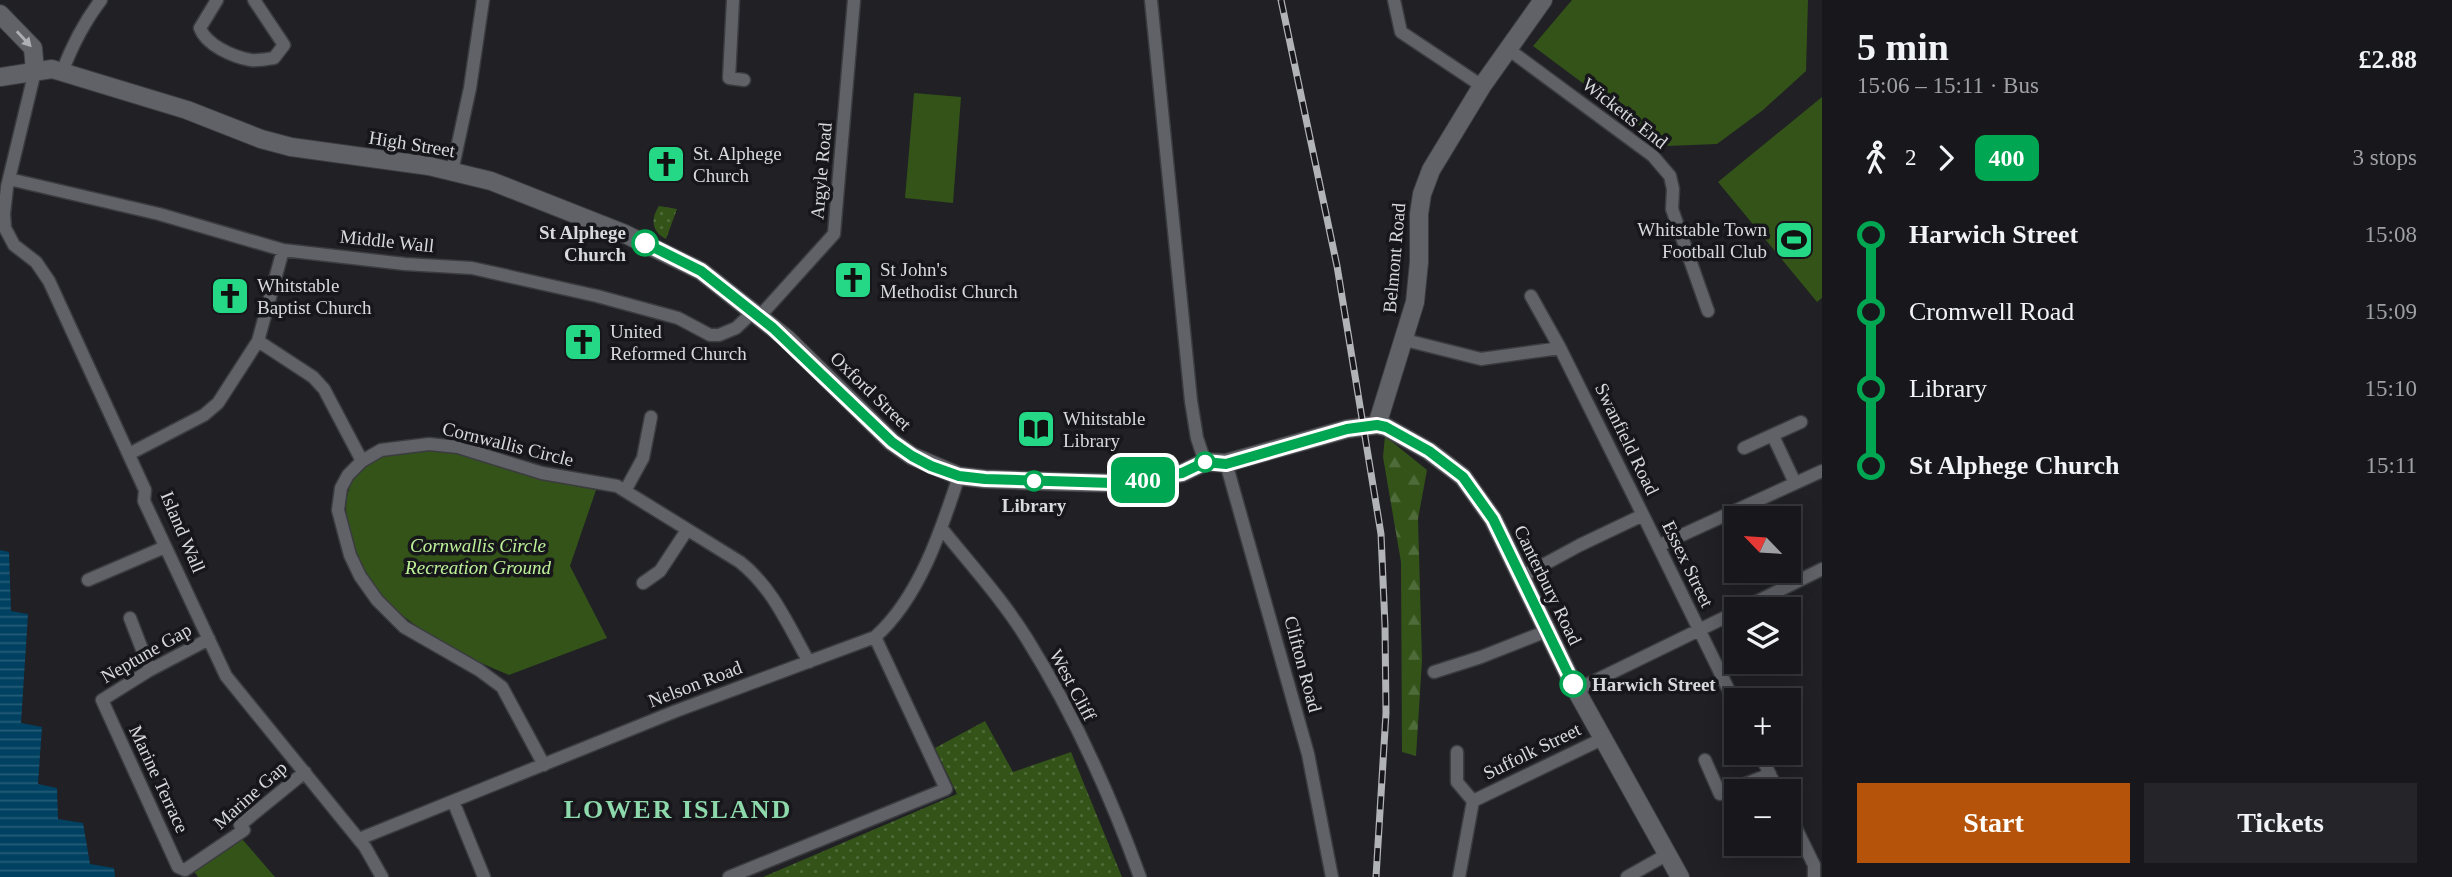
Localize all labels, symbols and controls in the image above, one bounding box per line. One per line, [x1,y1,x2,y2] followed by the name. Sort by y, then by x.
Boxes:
[1857,26,1949,68] text: 5 min
[16,30,32,47] one-way arrow
[2359,45,2417,74] text: £2.88
[1578,73,1672,153] street label: Wicketts End
[1857,73,2039,98] text: 15:06 – 15:11 · Bus
[806,121,836,220] street label: Argyle Road
[367,127,457,161] street label: High Street
[1857,139,1895,177] icon: walk
[1927,139,1965,177] icon: forward
[645,143,687,185] church icon: St. Alphege Church
[693,143,782,186] place label: St. Alphege Church
[1905,145,1917,170] text: 2
[1989,145,2025,171] text: 400
[2352,145,2417,170] text: 3 stops
[1379,202,1409,314] street label: Belmont Road
[1637,219,1767,262] place label: Whitstable Town Football Club
[1773,219,1815,261] sports icon: Whitstable Town Football Club
[1909,220,2078,249] text: Harwich Street
[539,222,626,265] place label: St Alphege Church
[2365,222,2417,247] text: 15:08
[339,226,435,256] street label: Middle Wall
[632,230,658,256] marker: St Alphege Church
[832,259,874,301] church icon: St John's Methodist Church
[880,259,1018,302] place label: St John's Methodist Church
[209,275,251,317] church icon: Whitstable Baptist Church
[257,275,372,318] place label: Whitstable Baptist Church
[1909,297,2074,326] text: Cromwell Road
[2365,299,2417,324] text: 15:09
[562,321,604,363] church icon: United Reformed Church
[610,321,747,364] place label: United Reformed Church
[826,347,916,435] street label: Oxford Street
[1909,374,1987,403] text: Library
[2365,376,2417,401] text: 15:10
[1591,380,1663,499] street label: Swanfield Road
[1015,408,1057,450] library icon: Whitstable Library
[1063,408,1145,451] place label: Whitstable Library
[440,418,576,470] street label: Cornwallis Circle
[1909,451,2119,480] text: St Alphege Church
[1195,452,1215,472] unlabelled marker
[2365,453,2417,478] text: 15:11
[1103,457,1183,503] line badge: 400
[1125,467,1161,493] text: 400
[1024,471,1044,491] marker: Library
[156,488,210,576] street label: Island Wall
[1002,495,1067,516] place label: Library
[1724,506,1801,583] north arrow
[1724,506,1801,856] map controls
[1658,517,1718,611] street label: Essex Street
[1510,522,1586,649] street label: Canterbury Road
[404,535,551,578] park label: Cornwallis Circle Recreation Ground
[1724,597,1801,674] button: layers
[1280,614,1326,715] street label: Clifton Road
[97,619,195,687] street label: Neptune Gap
[1045,646,1101,725] street label: West Cliff
[645,656,745,711] street label: Nelson Road
[1560,671,1586,697] marker: Harwich Street
[1592,674,1716,695] place label: Harwich Street
[1724,688,1801,765] button: +
[1480,718,1585,784] street label: Suffolk Street
[125,722,193,836] street label: Marine Terrace
[209,757,291,833] street label: Marine Gap
[1724,779,1801,856] button: −
[1857,783,2130,863] button: Start
[2144,783,2417,863] button: Tickets
[564,795,792,824] district label: LOWER ISLAND

